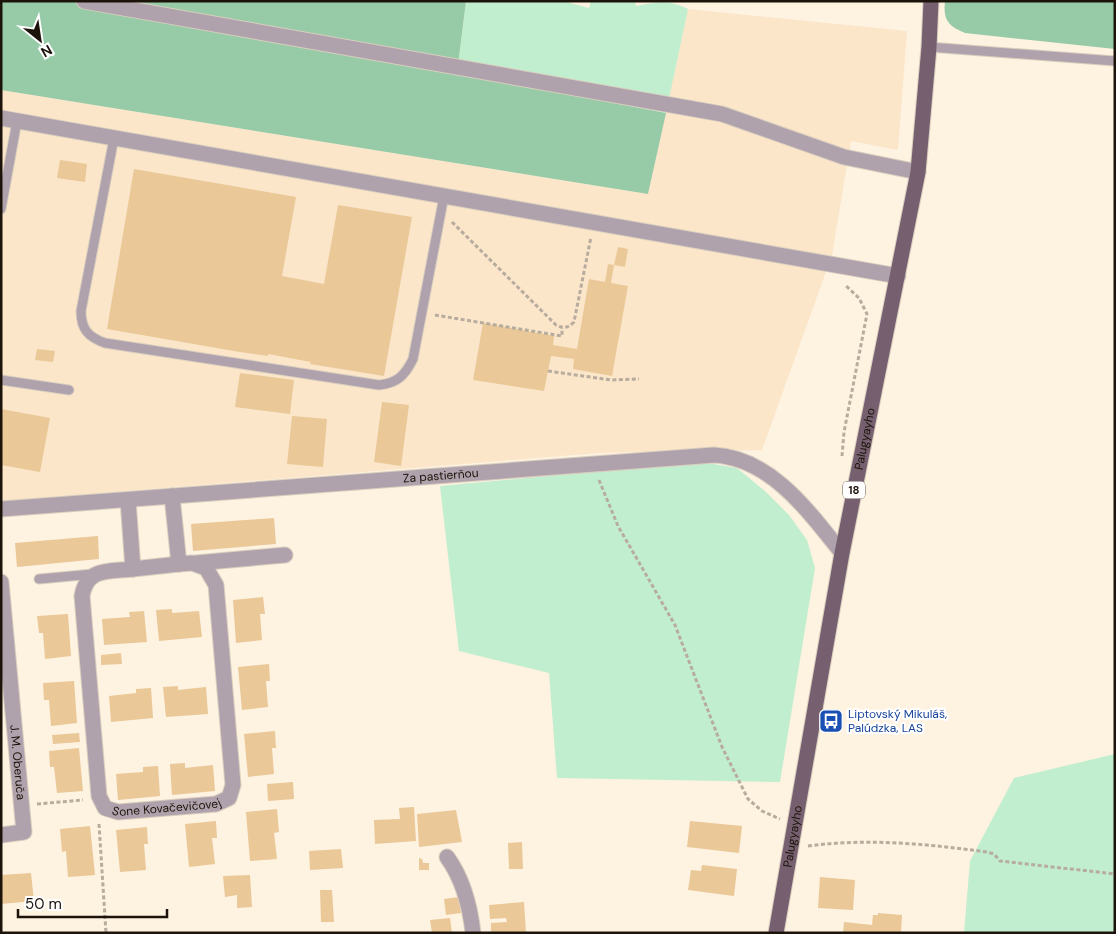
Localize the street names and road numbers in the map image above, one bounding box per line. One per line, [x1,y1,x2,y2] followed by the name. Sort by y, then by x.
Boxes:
[851,407,879,471] street label: Palugyayho
[402,465,479,487] street label: Za pastierňou
[843,482,865,498] road number: 18
[6,724,29,801] street label: J. M. Oberuča
[110,795,224,820] street label: Sone Kovačevičovej
[780,804,806,869] street label: Palugyayho

